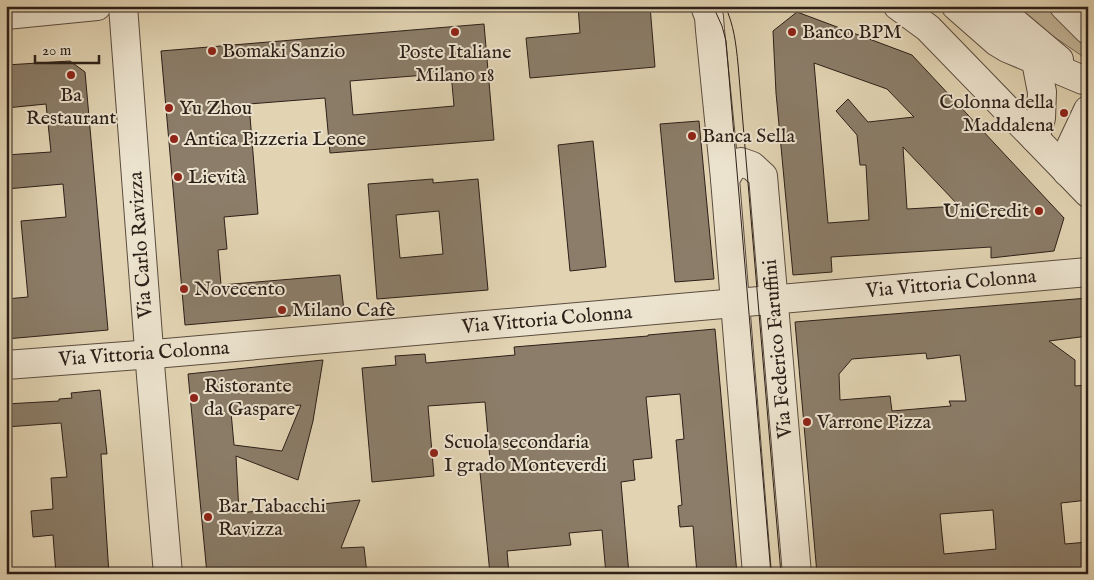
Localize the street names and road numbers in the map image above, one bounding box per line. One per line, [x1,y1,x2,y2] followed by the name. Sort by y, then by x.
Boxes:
[123,170,159,320] street label: Via Carlo Ravizza
[758,258,798,441] street label: Via Federico Faruffini
[864,264,1038,304] street label: Via Vittoria Colonna
[460,300,634,340] street label: Via Vittoria Colonna
[57,336,230,373] street label: Via Vittoria Colonna

